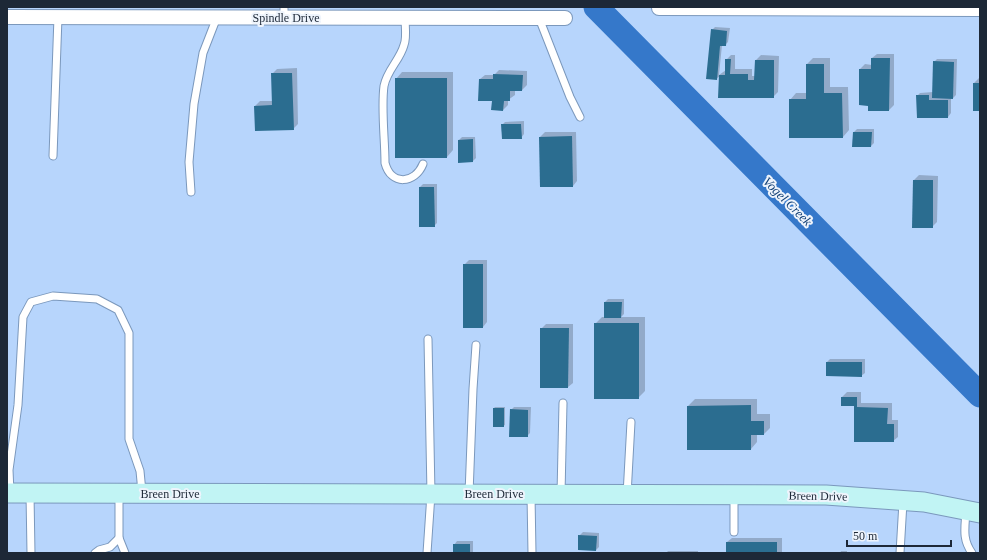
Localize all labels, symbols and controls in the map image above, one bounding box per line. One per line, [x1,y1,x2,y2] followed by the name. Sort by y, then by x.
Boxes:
[253,11,320,25] street label: Spindle Drive
[760,174,815,229] water label: Vogel Creek
[141,487,199,501] street label: Breen Drive
[465,487,523,501] street label: Breen Drive
[788,488,848,504] street label: Breen Drive
[847,522,951,548] scale bar
[853,529,878,543] text: 50 m

